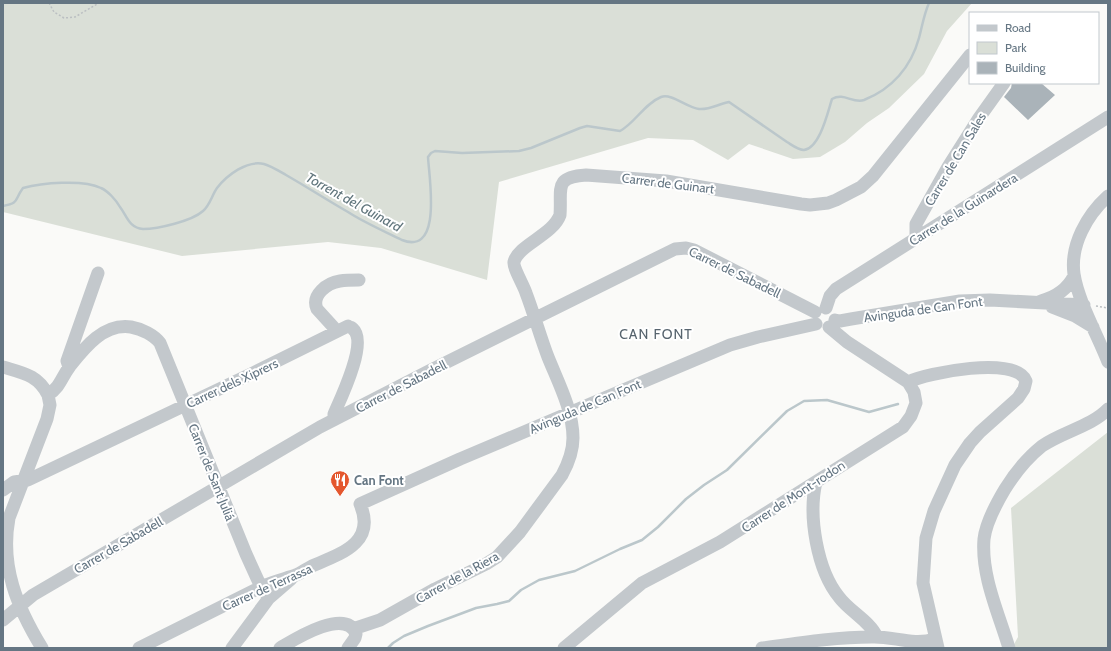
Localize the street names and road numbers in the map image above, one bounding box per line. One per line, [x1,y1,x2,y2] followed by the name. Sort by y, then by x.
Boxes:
[921,109,989,209] street label: Carrer de Can Sales
[621,169,716,197] street label: Carrer de Guinart
[906,169,1021,249] street label: Carrer de la Guinardera
[687,243,783,301] street label: Carrer de Sabadell
[863,293,984,325] street label: Avinguda de Can Font
[184,355,281,411] street label: Carrer dels Xiprers
[353,356,449,416] street label: Carrer de Sabadell
[527,375,644,437] street label: Avinguda de Can Font
[185,421,239,524] street label: Carrer de Sant Juliá
[738,457,848,535] street label: Carrer de Mont-rodon
[71,513,165,577] street label: Carrer de Sabadell
[413,547,502,606] street label: Carrer de la Riera
[220,560,315,614] street label: Carrer de Terrassa

